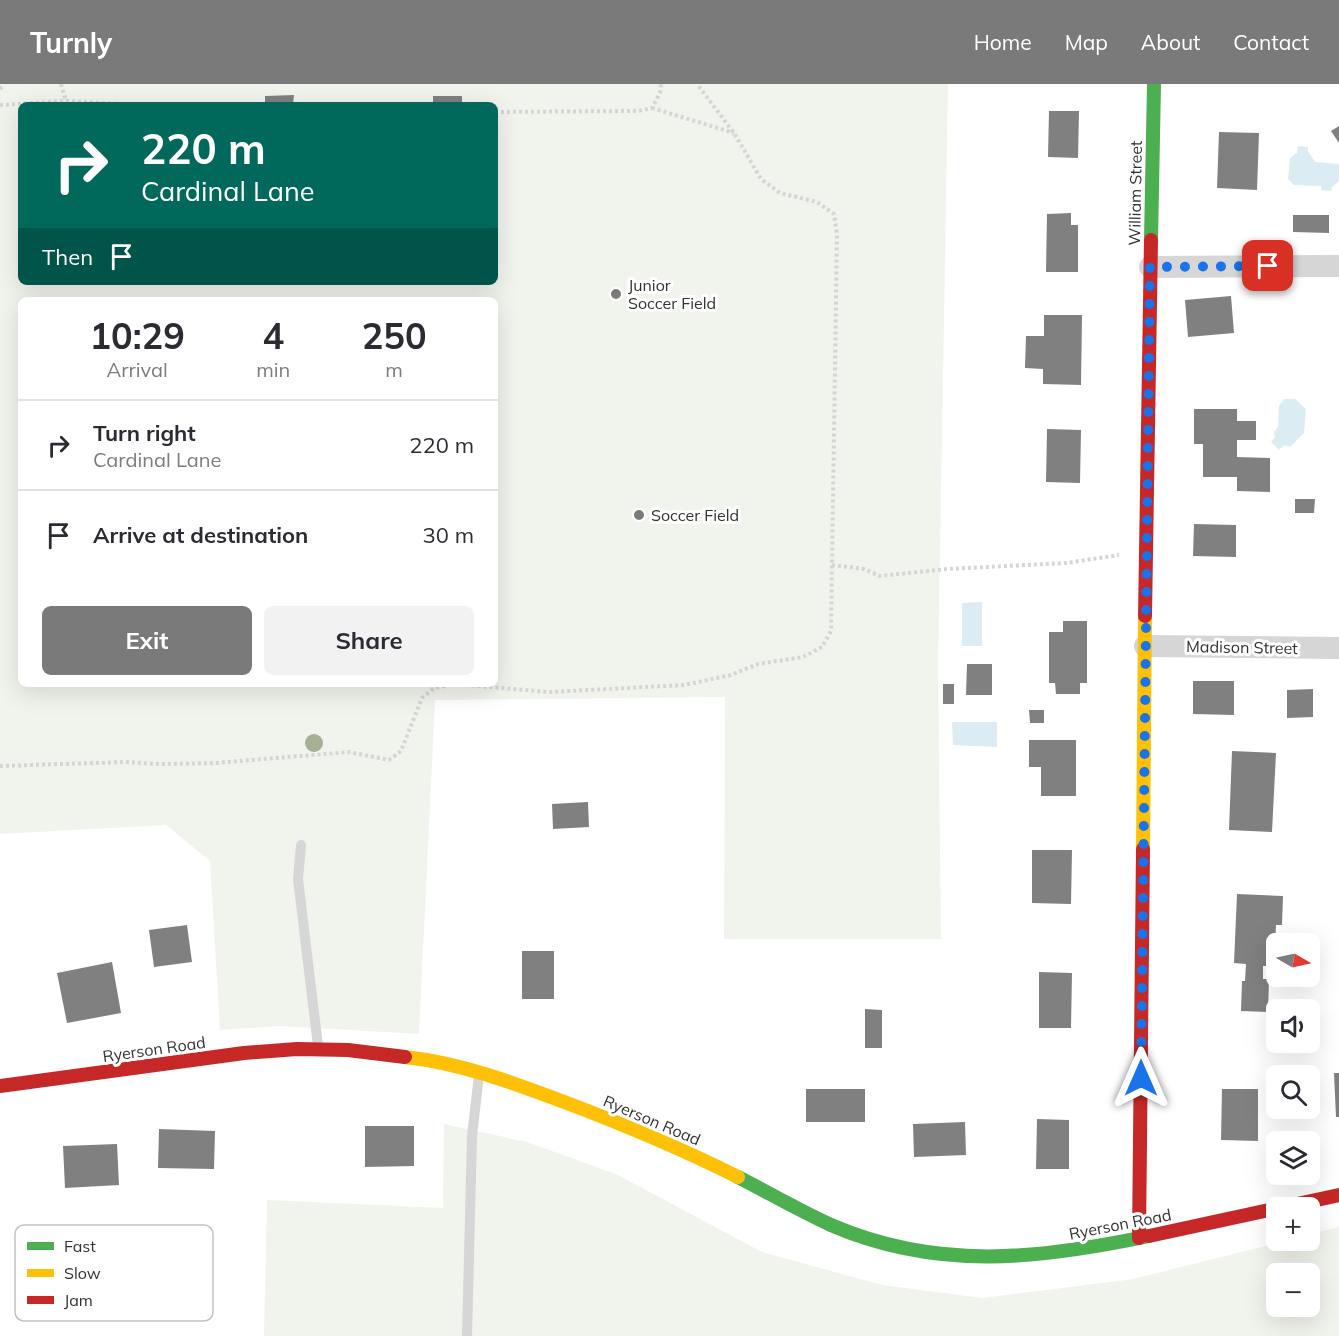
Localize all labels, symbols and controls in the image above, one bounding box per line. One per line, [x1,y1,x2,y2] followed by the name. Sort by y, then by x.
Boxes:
[30,25,112,60] text: Turnly
[974,29,1032,55] text: Home
[1065,29,1108,55] text: Map
[1141,29,1200,55] text: About
[1233,29,1309,55] text: Contact
[141,122,266,175] text: 220 m
[42,126,120,204] icon: right
[1124,140,1146,246] street label: William Street
[141,174,314,208] text: Cardinal Lane
[105,240,138,273] icon: arrive
[1242,240,1293,291] pin
[42,243,93,271] text: Then
[1251,249,1284,282] icon: arrive
[628,275,716,313] place label: Junior Soccer Field
[609,287,623,301] marker: Junior Soccer Field
[89,313,185,358] text: 10:29
[262,313,284,358] text: 4
[362,313,427,358] text: 250
[107,357,168,382] text: Arrival
[256,357,290,382] text: min
[385,357,403,382] text: m
[93,419,196,447] text: Turn right
[42,429,75,462] icon: right
[409,431,474,459] text: 220 m
[93,447,221,472] text: Cardinal Lane
[651,505,739,525] place label: Soccer Field
[632,508,646,522] marker: Soccer Field
[42,519,75,552] icon: arrive
[93,521,308,549] text: Arrive at destination
[423,521,474,549] text: 30 m
[42,606,252,675] button: Exit
[264,606,474,675] button: Share
[1186,636,1298,658] street label: Madison Street
[1266,933,1320,987] north arrow
[1266,933,1320,1317] map controls
[1266,999,1320,1053] button: sound
[101,1032,207,1066] street label: Ryerson Road
[1109,1046,1173,1110] position arrow
[1266,1065,1320,1119] button: search
[600,1091,704,1149] street label: Ryerson Road
[1266,1131,1320,1185] button: layers
[1266,1197,1320,1251] button: +
[1067,1204,1173,1244] street label: Ryerson Road
[15,1225,213,1321] legend
[64,1236,96,1256] text: Fast
[64,1263,101,1283] text: Slow
[1266,1263,1320,1317] button: −
[64,1290,93,1310] text: Jam

